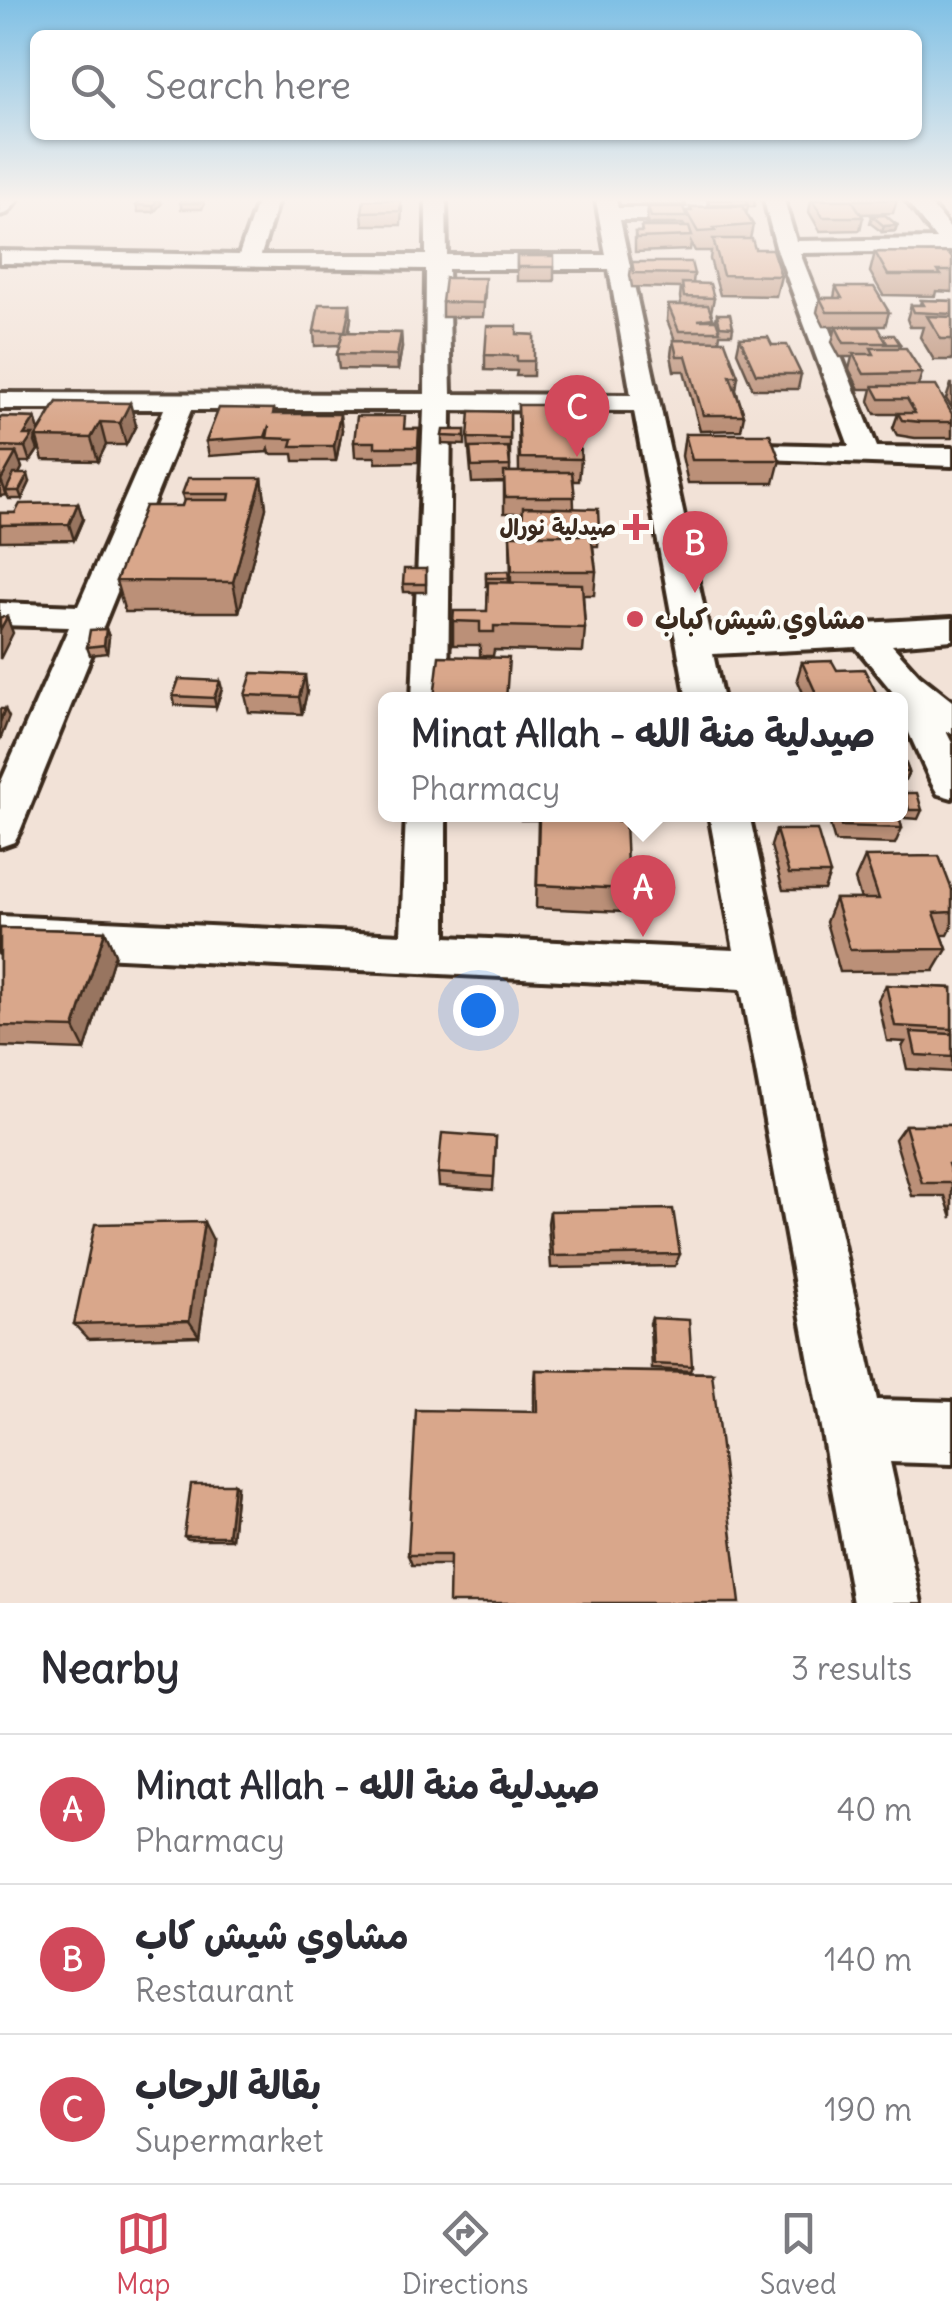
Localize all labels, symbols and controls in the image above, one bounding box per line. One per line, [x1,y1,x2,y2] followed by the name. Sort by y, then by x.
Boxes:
[30,30,922,140] search box
[65,58,120,113] icon: search
[145,62,351,109] text: Search here
[544,374,610,457] pin: C
[662,510,728,593] pin: B
[499,513,616,542] place label: صيدلية نورال
[625,516,647,538] marker: صيدلية نورال
[655,601,865,640] place label: مشاوي شيش كباب
[624,608,646,630] marker: مشاوي شيش كباب
[378,692,908,822] popup
[411,710,875,757] text: Minat Allah - صيدلية منة الله
[411,768,560,809] text: Pharmacy
[610,854,676,937] pin: A
[453,985,504,1036] your location
[40,1642,179,1694] text: Nearby
[791,1648,912,1689] text: 3 results
[135,1762,600,1809] text: Minat Allah - صيدلية منة الله
[62,1789,83,1830] text: A
[837,1789,912,1830] text: 40 m
[135,1820,285,1861] text: Pharmacy
[135,1912,409,1959] text: مشاوي شيش كاب
[62,1939,83,1980] text: B
[824,1939,912,1980] text: 140 m
[135,1970,294,2011] text: Restaurant
[135,2062,321,2109] text: بقالة الرحاب
[62,2089,83,2130] text: C
[824,2089,912,2130] text: 190 m
[135,2120,324,2161] text: Supermarket
[116,2206,171,2302] tab: Map
[402,2206,528,2302] tab: Directions
[760,2206,836,2302] tab: Saved

